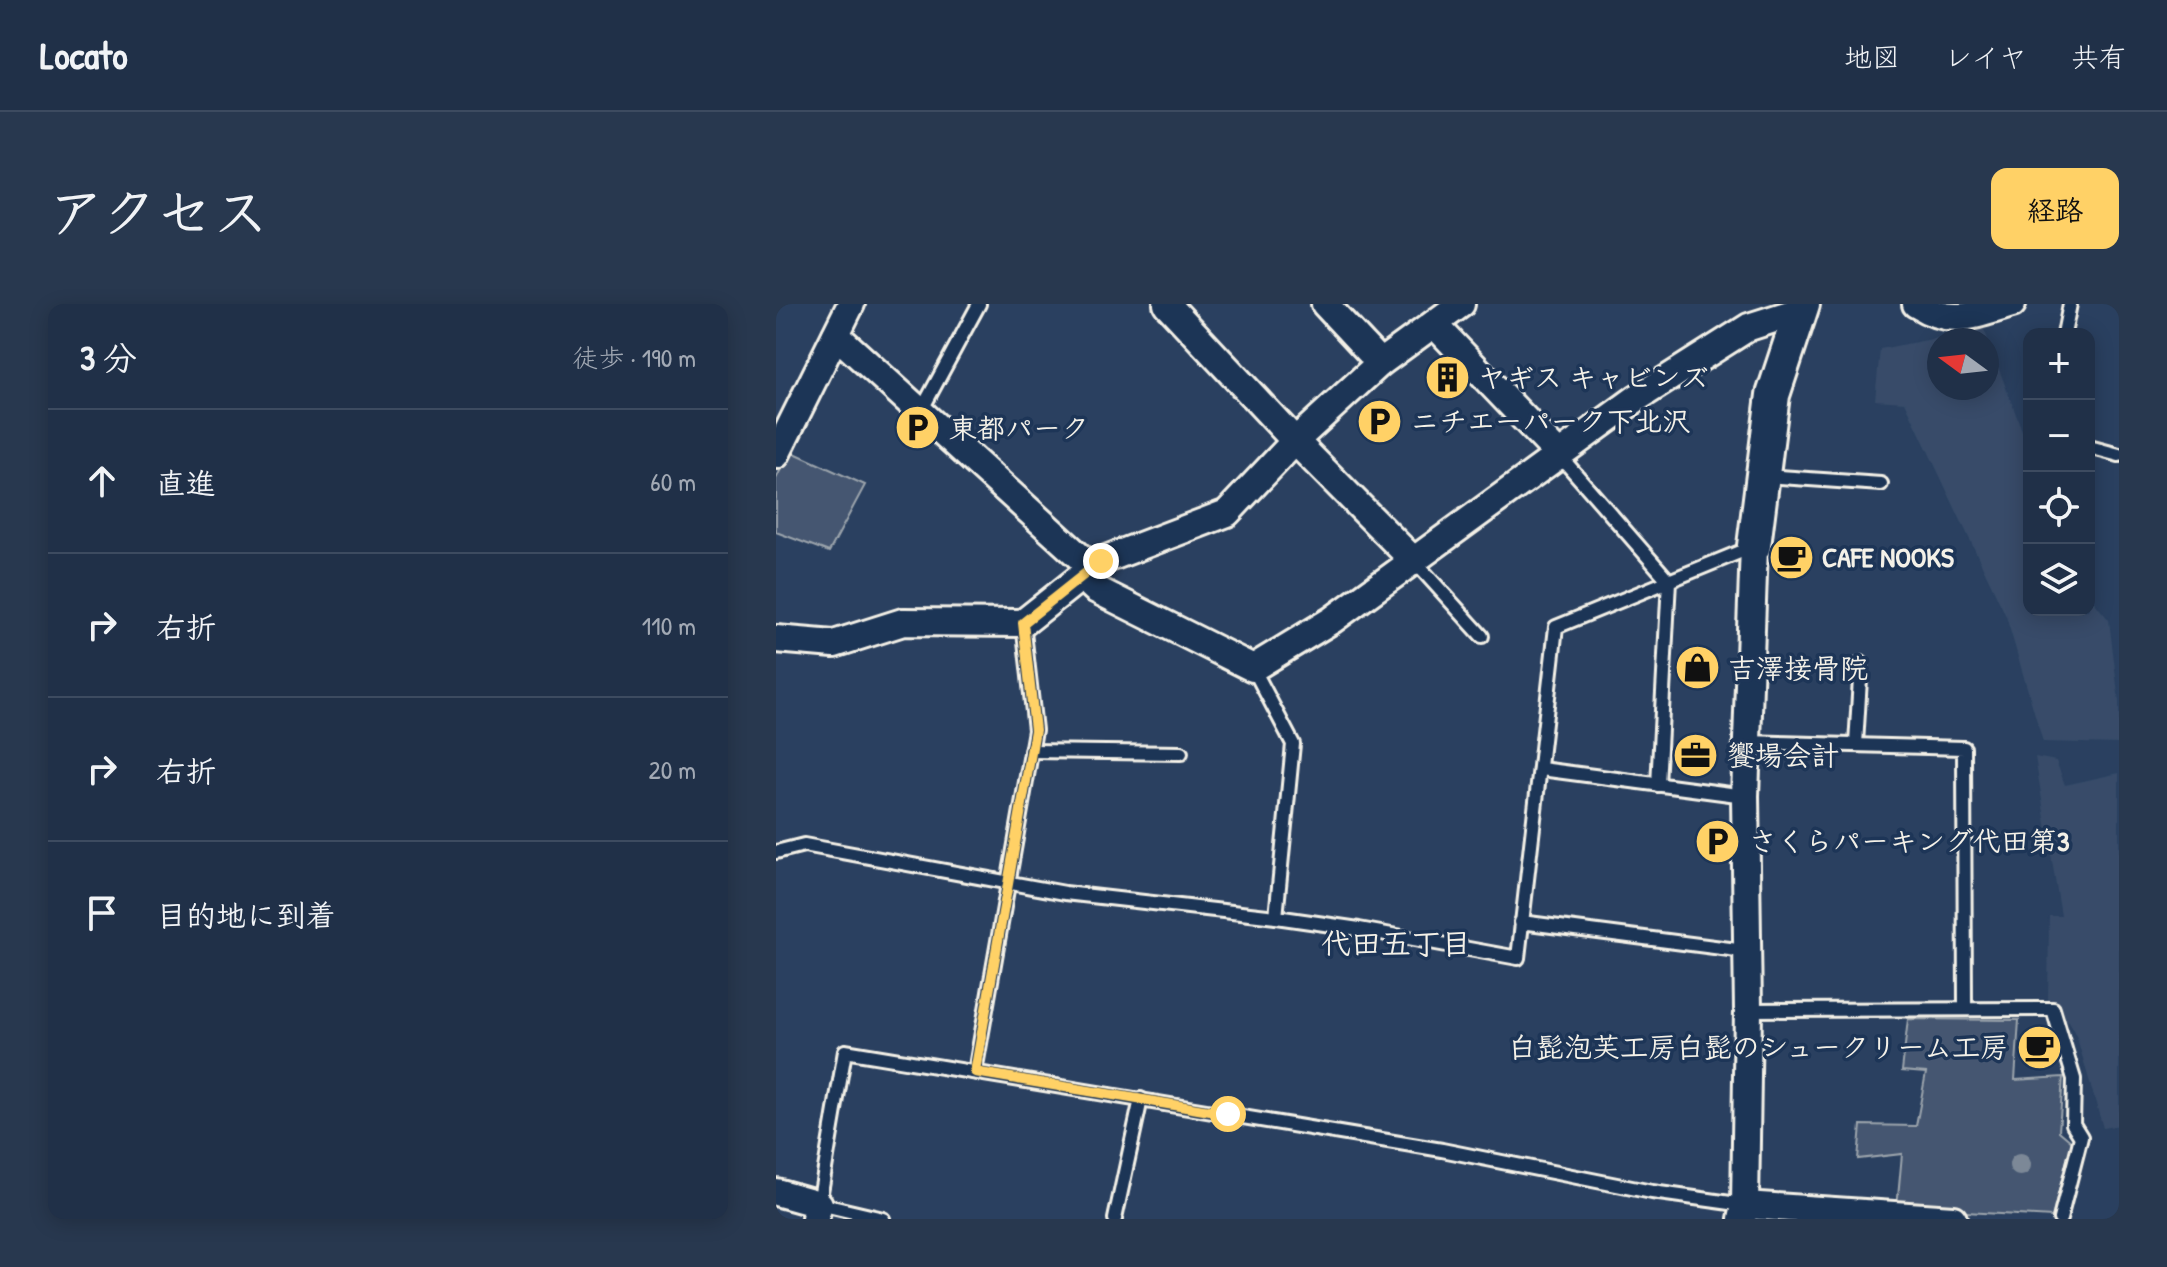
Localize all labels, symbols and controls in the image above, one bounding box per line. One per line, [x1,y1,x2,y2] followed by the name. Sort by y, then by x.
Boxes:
[40,29,127,81] text: Locato
[1844,38,1900,76] text: 地図
[1944,38,2027,76] text: レイヤ
[2071,38,2127,76] text: 共有
[1991,168,2119,249] button: 経路
[48,174,269,249] text: アクセス
[1927,328,1999,400] north arrow
[2023,328,2095,616] map controls
[2023,328,2095,400] button: +
[80,335,137,381] text: 3 分
[573,340,696,375] text: 徒歩 · 190 m
[1423,353,1471,401] building icon: ヤギス キャビンズ
[1478,358,1708,396] place label: ヤギス キャビンズ
[1356,397,1404,445] parking icon: ニチエーパーク下北沢
[2023,400,2095,472] button: −
[1411,402,1690,440] place label: ニチエーパーク下北沢
[894,404,942,452] parking icon: 東都パーク
[949,409,1089,447] place label: 東都パーク
[80,459,124,503] icon: ahead
[156,463,216,503] text: 直進
[650,464,696,499] text: 60 m
[2023,472,2095,544] button: locate
[1767,533,1815,581] cafe icon: CAFE NOOKS
[1822,538,1954,576] place label: CAFE NOOKS
[1083,543,1119,579] route end
[2023,544,2095,616] button: layers
[80,603,124,647] icon: right
[156,607,216,647] text: 右折
[642,608,696,643] text: 110 m
[1673,644,1721,692] shop icon: 吉澤接骨院
[1728,649,1868,687] place label: 吉澤接骨院
[1672,731,1720,779] office icon: 饗場会計
[1727,736,1839,774] place label: 饗場会計
[80,747,124,791] icon: right
[156,751,216,791] text: 右折
[649,752,696,787] text: 20 m
[1694,817,1742,865] parking icon: さくらパーキング代田第3
[1749,822,2070,860] place label: さくらパーキング代田第3
[80,891,124,935] icon: arrive
[156,895,336,935] text: 目的地に到着
[1321,923,1471,963] district label: 代田五丁目
[2015,1023,2063,1071] cafe icon: 白髭泡芙工房白髭のシュークリーム工房
[1508,1028,2008,1066] place label: 白髭泡芙工房白髭のシュークリーム工房
[1210,1096,1246,1132] route start

